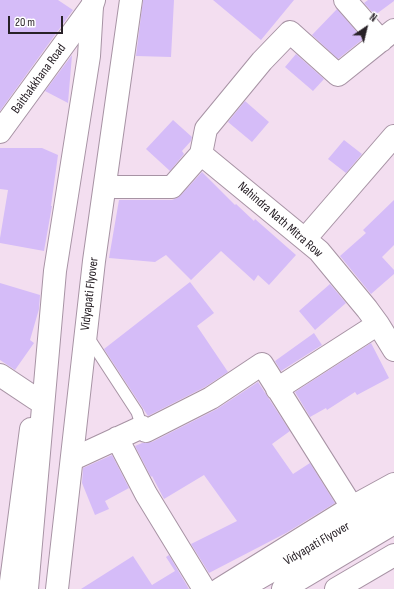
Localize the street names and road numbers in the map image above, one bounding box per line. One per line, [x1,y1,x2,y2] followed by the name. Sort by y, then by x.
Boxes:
[8,41,70,117] street label: Baithakkhana Road
[234,179,326,261] street label: Nahindra Nath Mitra Row
[78,256,102,332] street label: Vidyapati Flyover
[281,519,353,569] street label: Vidyapati Flyover

